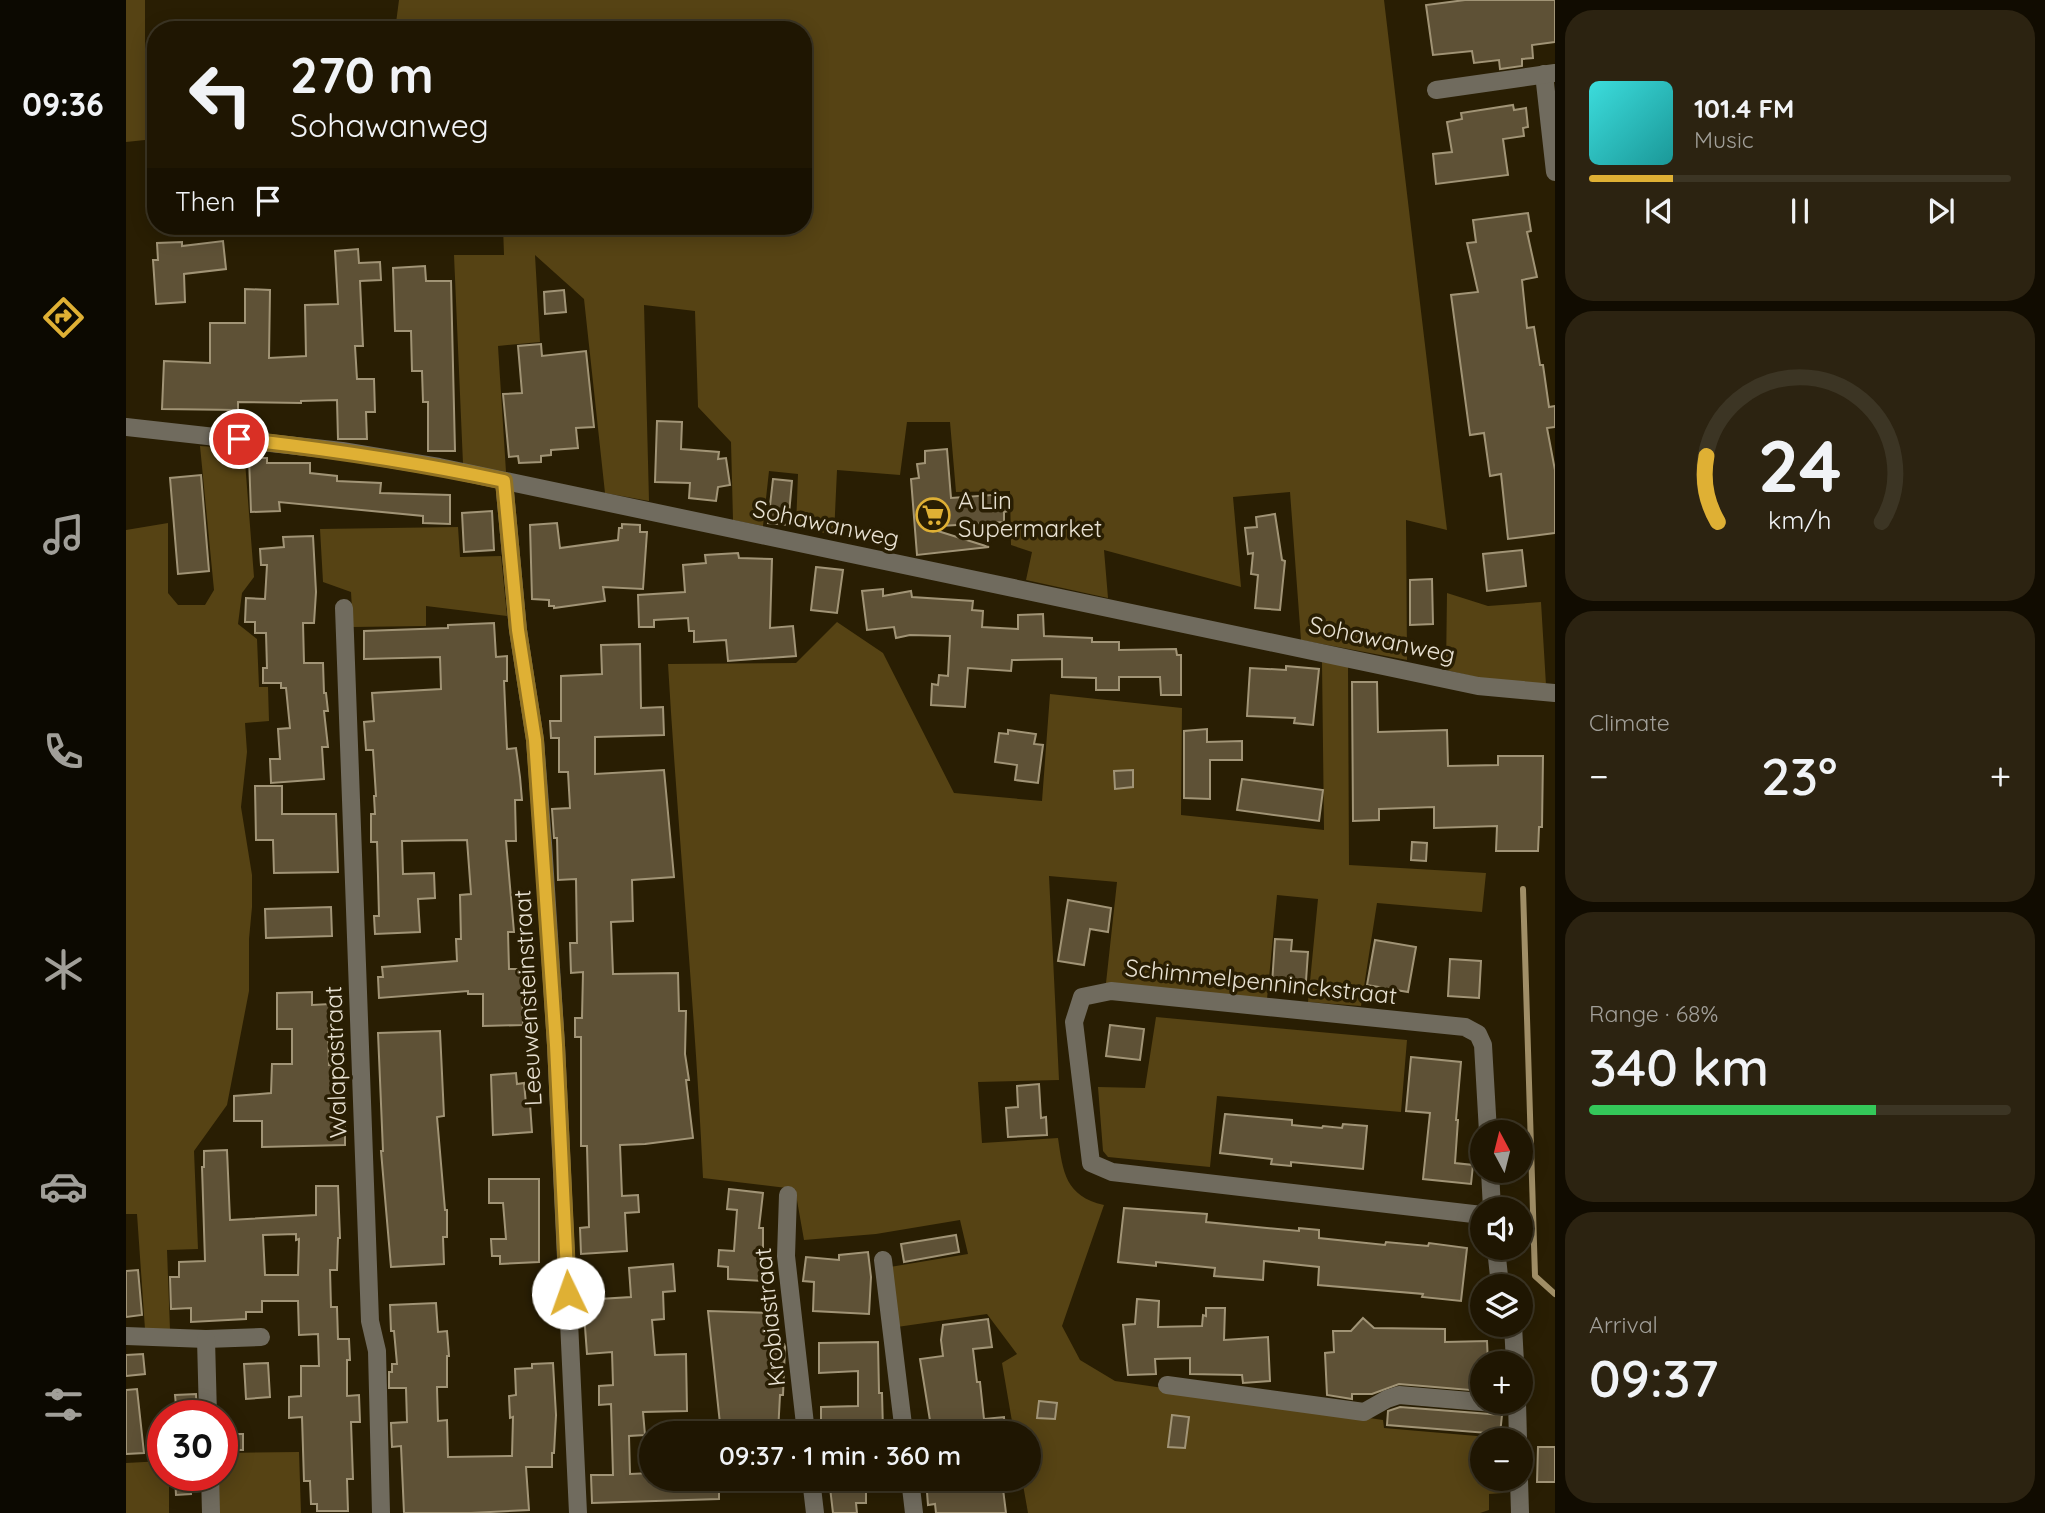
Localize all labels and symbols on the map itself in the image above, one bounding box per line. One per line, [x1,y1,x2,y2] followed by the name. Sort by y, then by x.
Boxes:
[209,409,269,469] pin
[958,485,1102,543] place label: A Lin Supermarket
[750,493,902,553] street label: Sohawanweg
[914,496,952,534] supermarket icon: A Lin Supermarket
[1306,609,1458,669] street label: Sohawanweg
[506,889,548,1107] street label: Leeuwensteinstraat
[1124,952,1399,1010] street label: Schimmelpenninckstraat
[317,985,353,1139] street label: Walapastraat
[1470,1120,1533,1183] north arrow
[747,1246,791,1388] street label: Krobiastraat
[531,1256,605,1330] position arrow
[147,1400,238,1491] speed limit sign: 30

